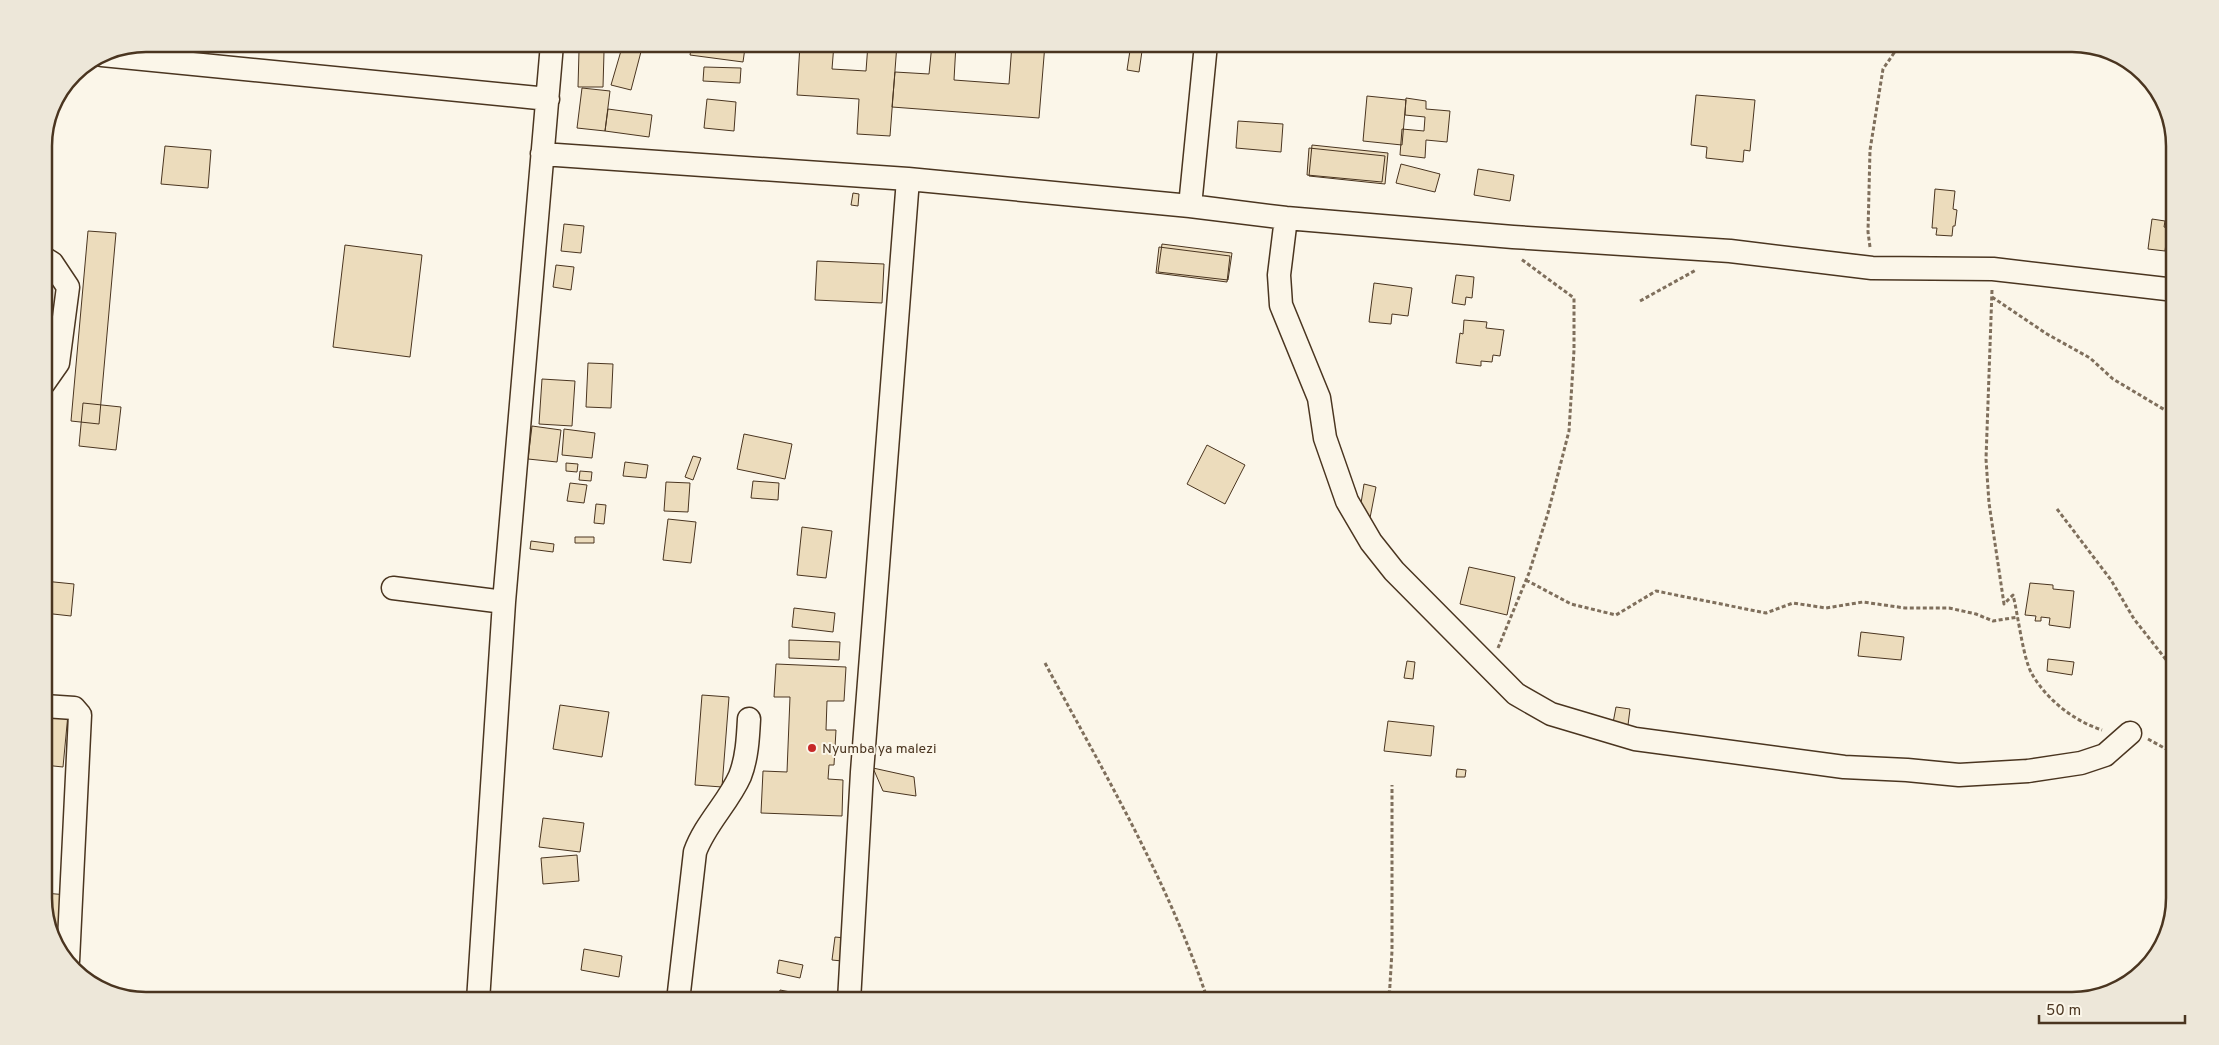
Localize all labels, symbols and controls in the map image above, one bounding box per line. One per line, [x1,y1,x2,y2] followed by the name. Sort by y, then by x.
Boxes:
[822,741,937,758] place label: Nyumba ya malezi
[806,742,818,754] marker: Nyumba ya malezi
[2039,992,2185,1024] scale bar
[2046,1002,2081,1021] text: 50 m

